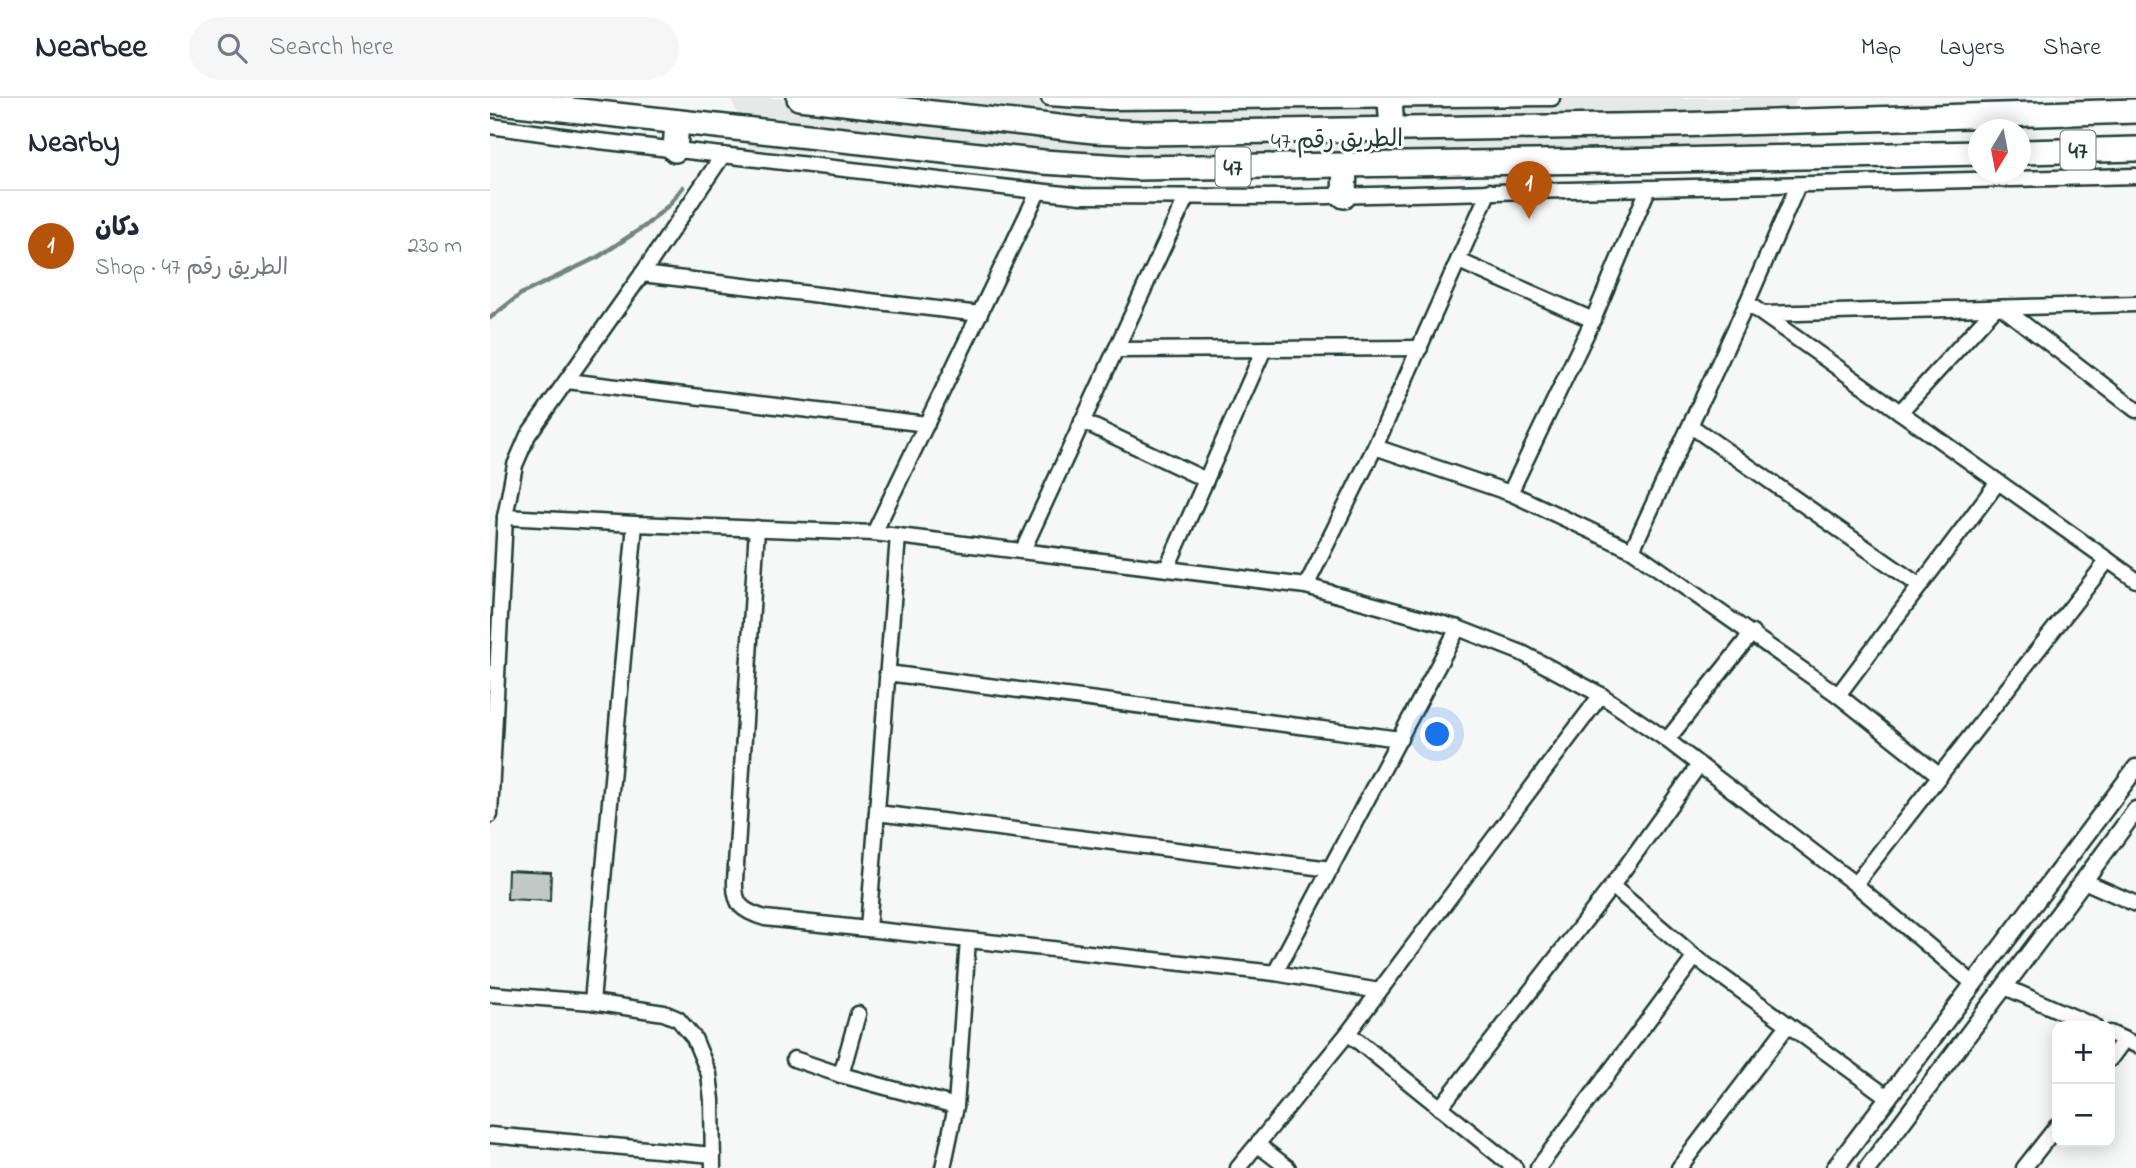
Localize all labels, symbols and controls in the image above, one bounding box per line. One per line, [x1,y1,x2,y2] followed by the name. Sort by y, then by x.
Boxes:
[189,17,679,80] search box
[35,24,147,72] text: Nearbee
[213,29,251,67] icon: search
[269,29,394,67] text: Search here
[1861,31,1901,66] text: Map
[1939,31,2005,66] text: Layers
[2043,31,2101,66] text: Share
[1968,119,2031,182] north arrow
[28,122,120,166] text: Nearby
[1271,123,1403,160] street label: الطريق رقم 47
[2060,130,2096,170] road number: 47
[1216,148,1250,186] road number: 47
[1506,161,1552,219] pin: 1
[95,210,140,248] text: دكان
[47,230,55,263] text: 1
[408,230,462,263] text: 230 m
[95,252,288,285] text: Shop · الطريق رقم 47
[1420,717,1454,751] your location
[2052,1021,2115,1147] map controls
[2052,1021,2115,1084] button: +
[2052,1084,2115,1147] button: −

